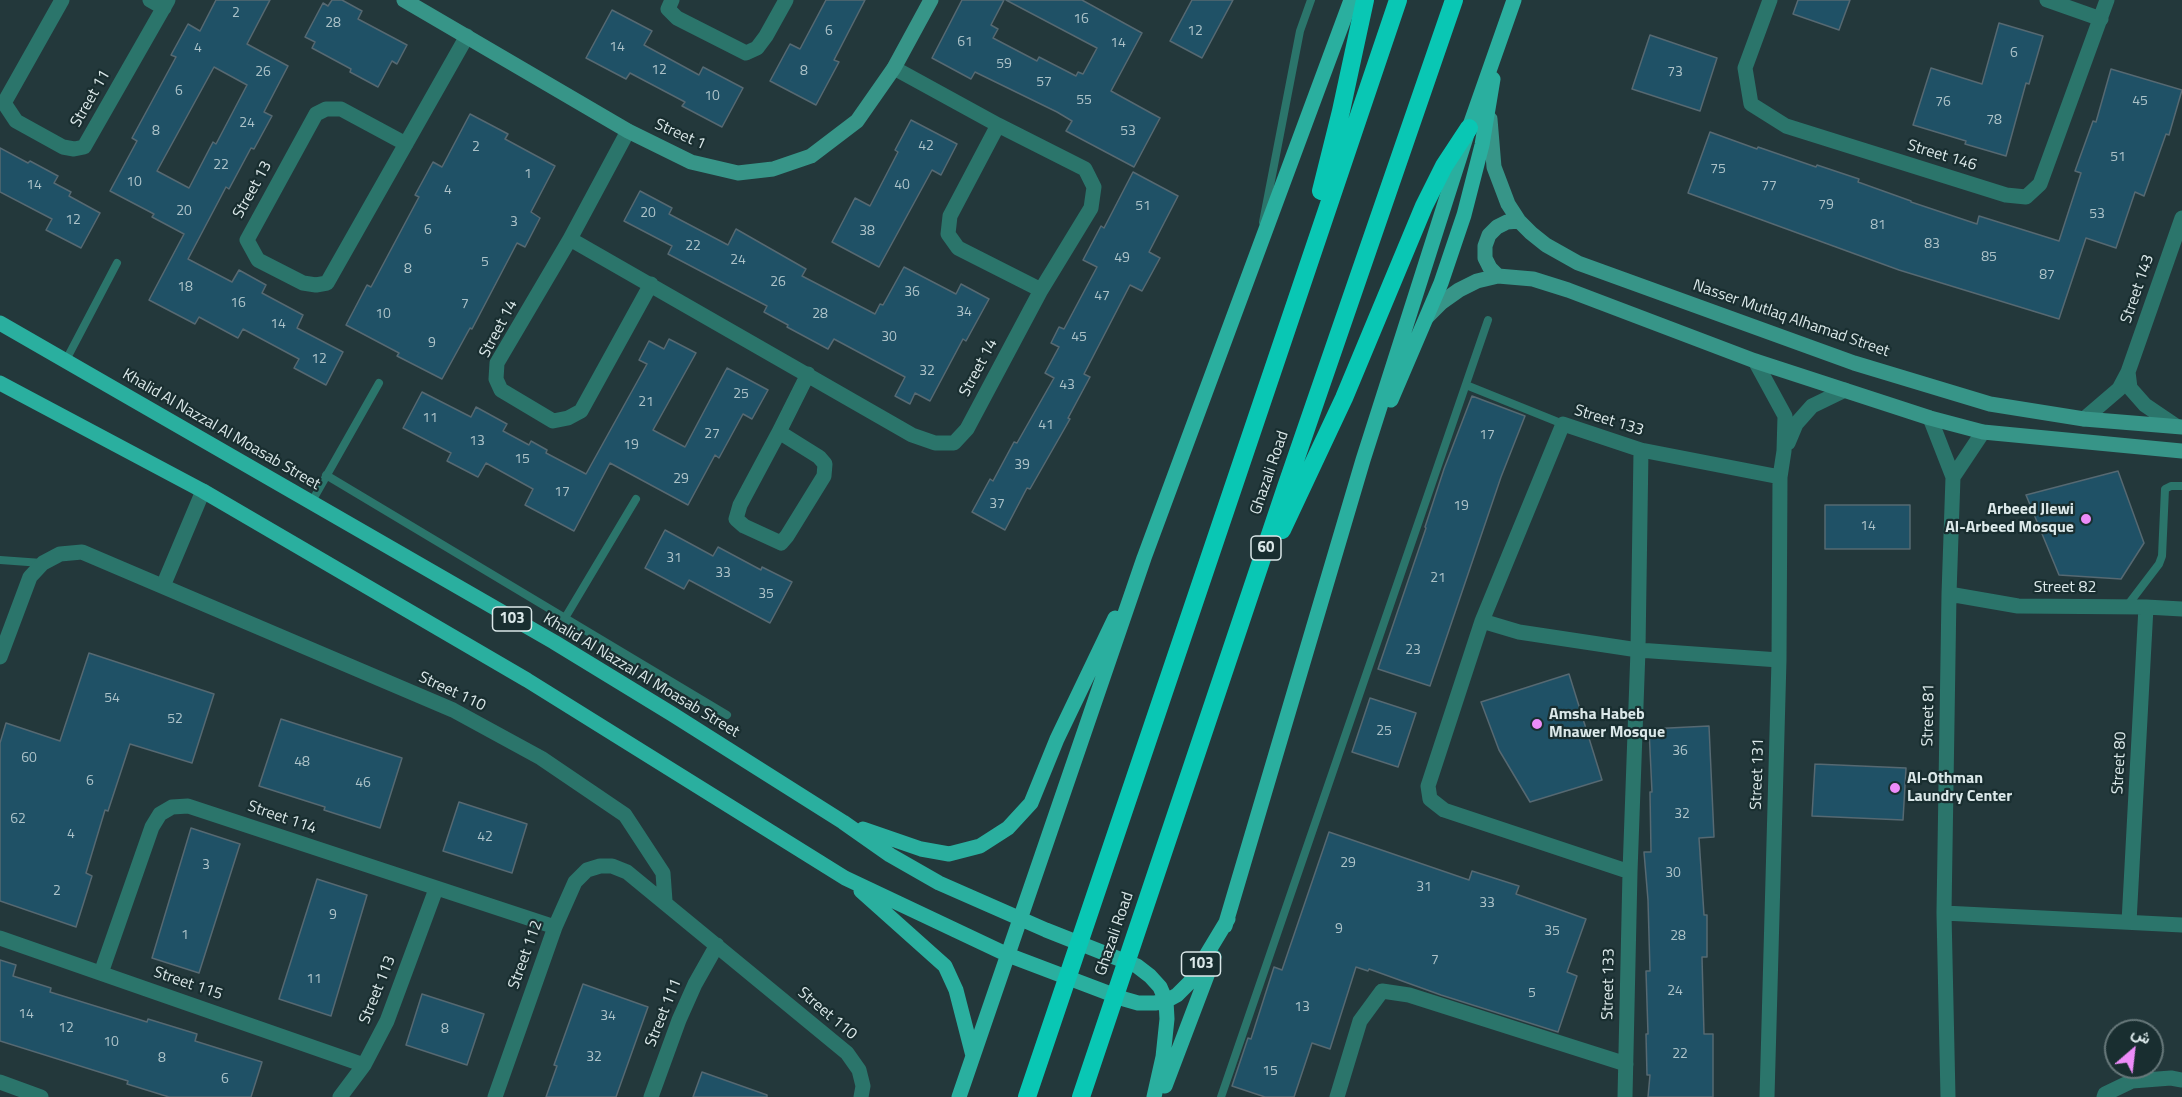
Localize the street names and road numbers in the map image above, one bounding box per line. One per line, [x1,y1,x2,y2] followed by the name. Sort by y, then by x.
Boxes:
[67,67,115,131] street label: Street 11
[652,115,708,155] street label: Street 1
[1905,136,1979,176] street label: Street 146
[229,158,277,222] street label: Street 13
[2117,252,2159,326] street label: Street 143
[1690,276,1892,362] street label: Nasser Mutlaq Alhamad Street
[476,297,522,361] street label: Street 14
[956,336,1002,400] street label: Street 14
[119,365,323,495] street label: Khalid Al Nazzal Al Moasab Street
[1572,401,1646,441] street label: Street 133
[1247,429,1293,517] street label: Ghazali Road
[1251,536,1281,560] road number: 60
[2034,578,2096,598] street label: Street 82
[492,607,532,631] road number: 103
[539,610,743,742] street label: Khalid Al Nazzal Al Moasab Street
[415,668,489,716] street label: Street 110
[1919,683,1939,747] street label: Street 81
[2109,731,2131,795] street label: Street 80
[1747,738,1769,810] street label: Street 131
[245,797,319,839] street label: Street 114
[1092,890,1138,978] street label: Ghazali Road
[505,918,547,992] street label: Street 112
[1599,948,1619,1020] street label: Street 133
[1182,952,1220,976] road number: 103
[356,953,400,1027] street label: Street 113
[151,963,225,1005] street label: Street 115
[642,976,686,1050] street label: Street 111
[793,984,861,1044] street label: Street 110

